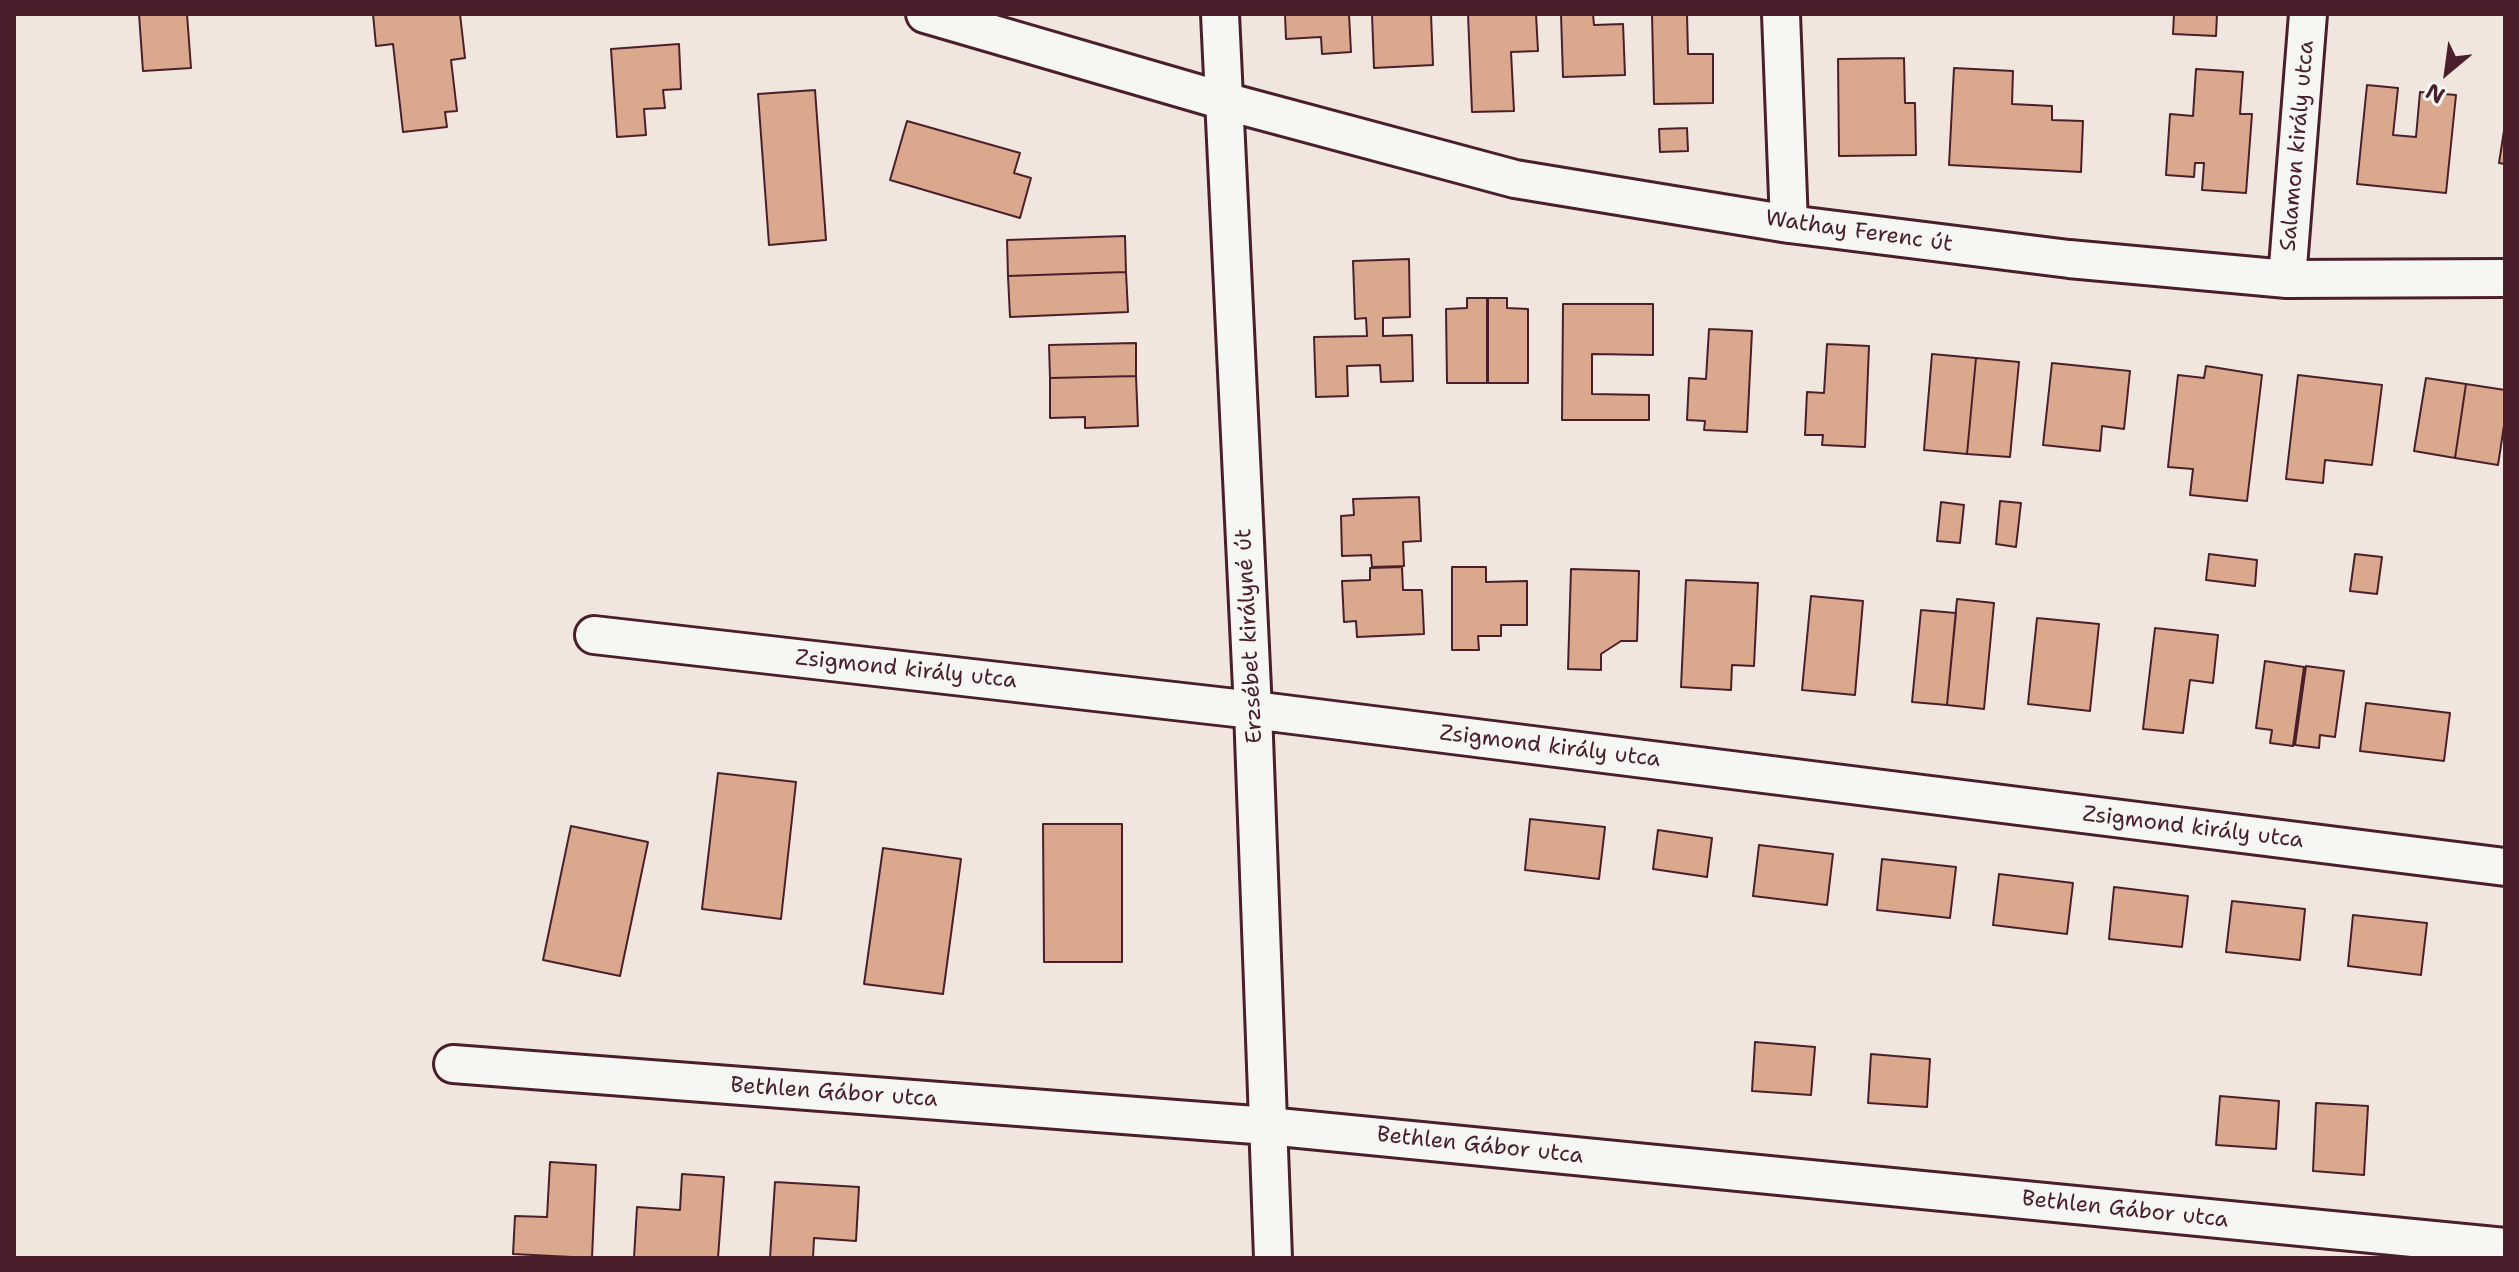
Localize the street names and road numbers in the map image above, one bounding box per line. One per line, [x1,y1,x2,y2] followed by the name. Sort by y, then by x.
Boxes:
[2276,39,2320,253] street label: Salamon király utca
[1764,206,1954,258] street label: Wathay Ferenc út
[1231,528,1269,744] street label: Erzsébet királyné út
[794,645,1018,695] street label: Zsigmond király utca
[1438,720,1662,774] street label: Zsigmond király utca
[2081,801,2305,855] street label: Zsigmond király utca
[730,1073,938,1113] street label: Bethlen Gábor utca
[1375,1122,1585,1170] street label: Bethlen Gábor utca
[2020,1186,2230,1234] street label: Bethlen Gábor utca

